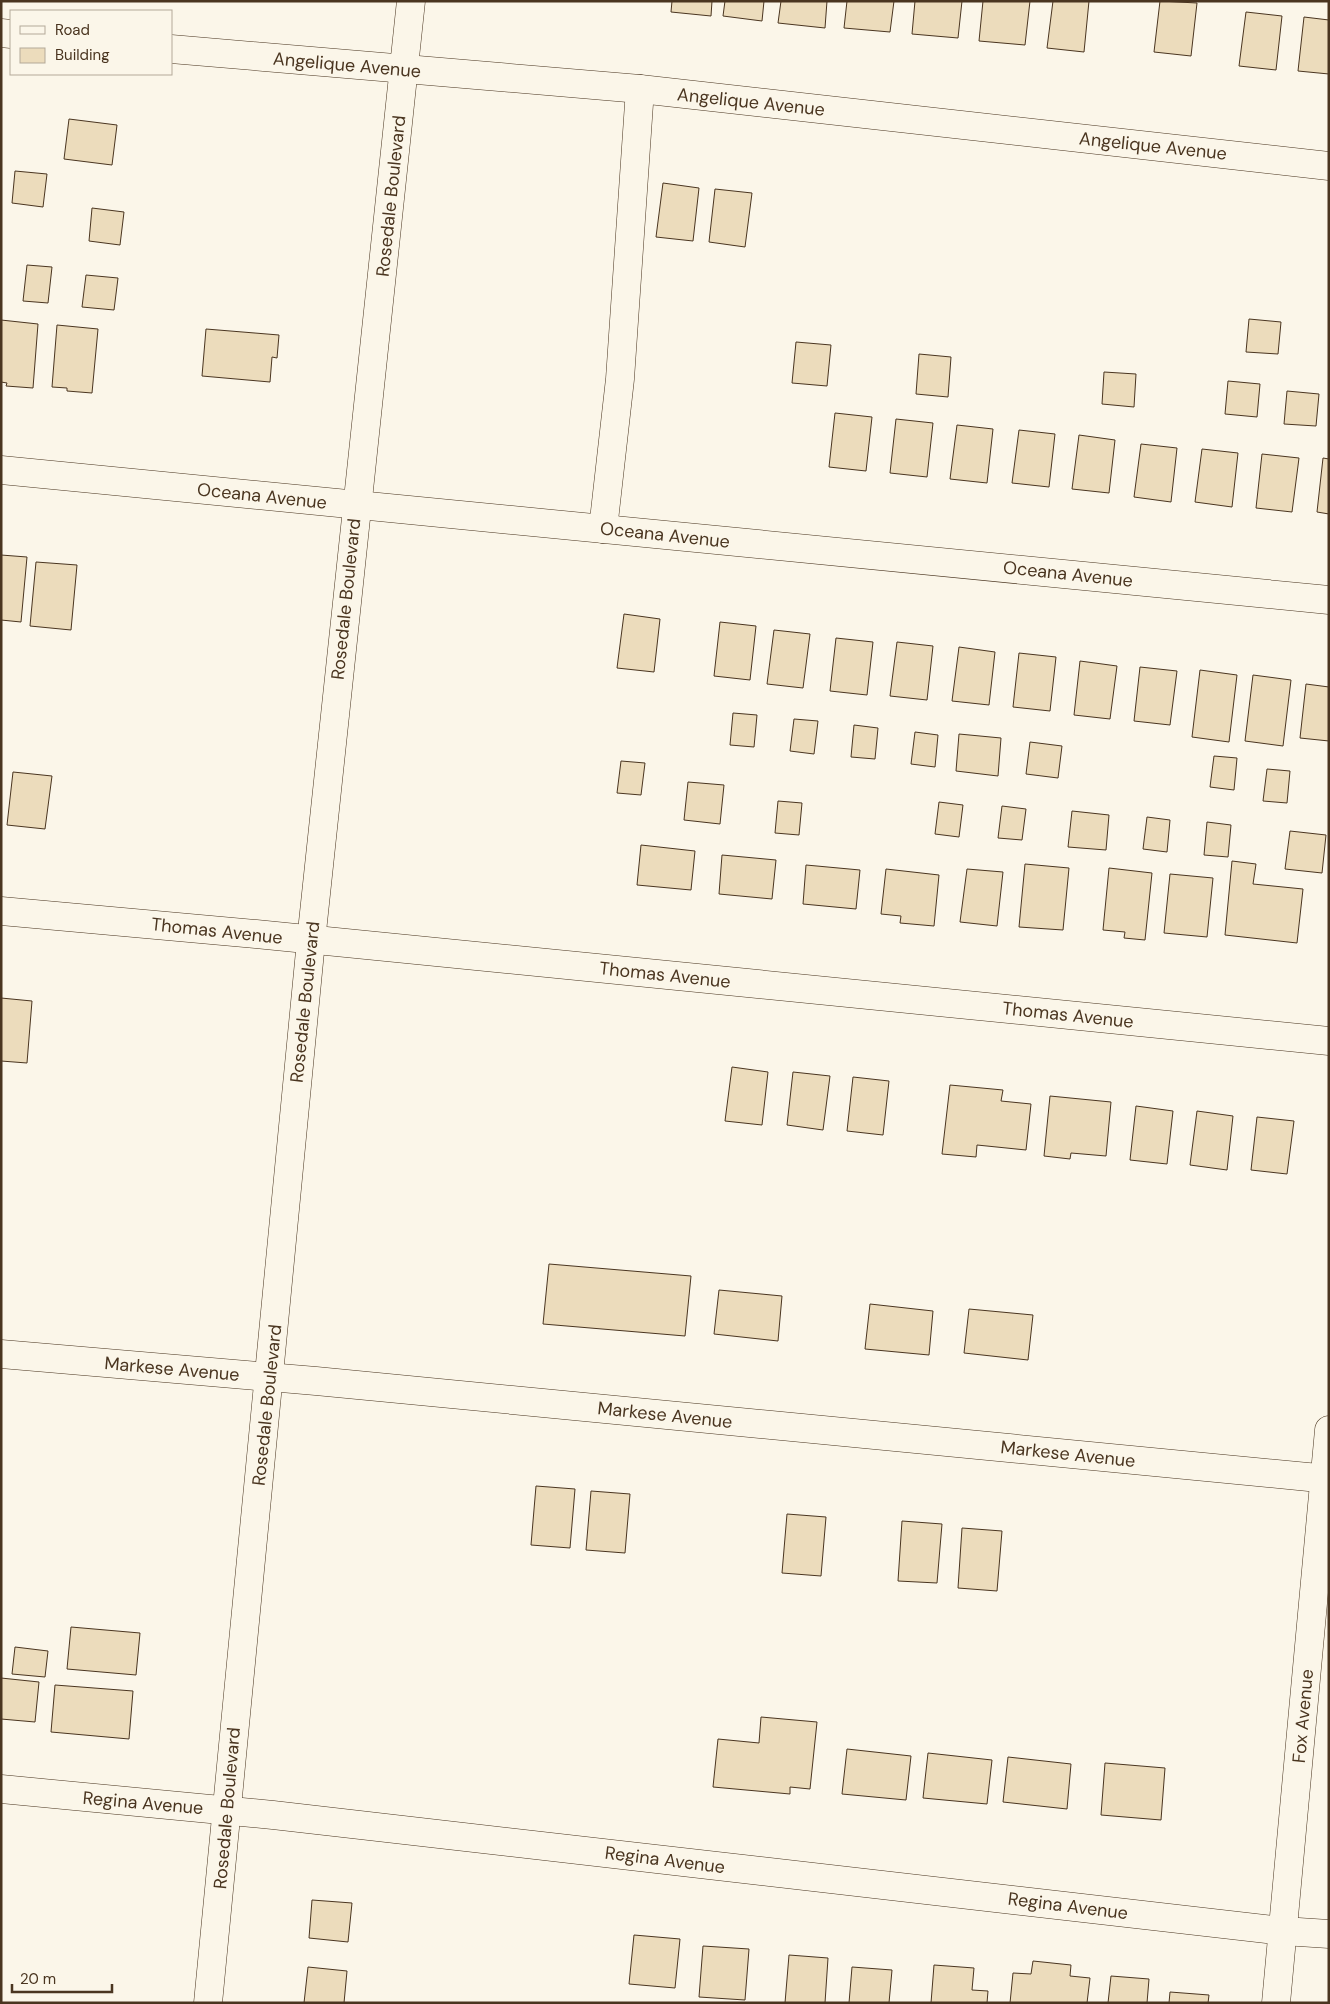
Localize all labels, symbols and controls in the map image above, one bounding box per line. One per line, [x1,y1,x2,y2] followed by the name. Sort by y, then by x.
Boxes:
[10,10,172,75] legend
[55,20,90,40] text: Road
[55,45,110,65] text: Building
[272,47,422,83] street label: Angelique Avenue
[676,82,826,122] street label: Angelique Avenue
[371,114,411,278] street label: Rosedale Boulevard
[1078,126,1228,166] street label: Angelique Avenue
[196,477,328,515] street label: Oceana Avenue
[599,516,731,554] street label: Oceana Avenue
[326,517,366,681] street label: Rosedale Boulevard
[1002,555,1134,593] street label: Oceana Avenue
[150,912,284,950] street label: Thomas Avenue
[285,920,325,1084] street label: Rosedale Boulevard
[598,956,732,994] street label: Thomas Avenue
[1001,996,1135,1034] street label: Thomas Avenue
[247,1323,287,1487] street label: Rosedale Boulevard
[103,1351,241,1387] street label: Markese Avenue
[596,1396,734,1434] street label: Markese Avenue
[999,1435,1137,1473] street label: Markese Avenue
[1287,1668,1319,1764] street label: Fox Avenue
[208,1726,246,1890] street label: Rosedale Boulevard
[82,1786,204,1820] street label: Regina Avenue
[604,1841,726,1879] street label: Regina Avenue
[1007,1887,1129,1925] street label: Regina Avenue
[12,1962,112,1994] scale bar
[20,1969,56,1989] text: 20 m

